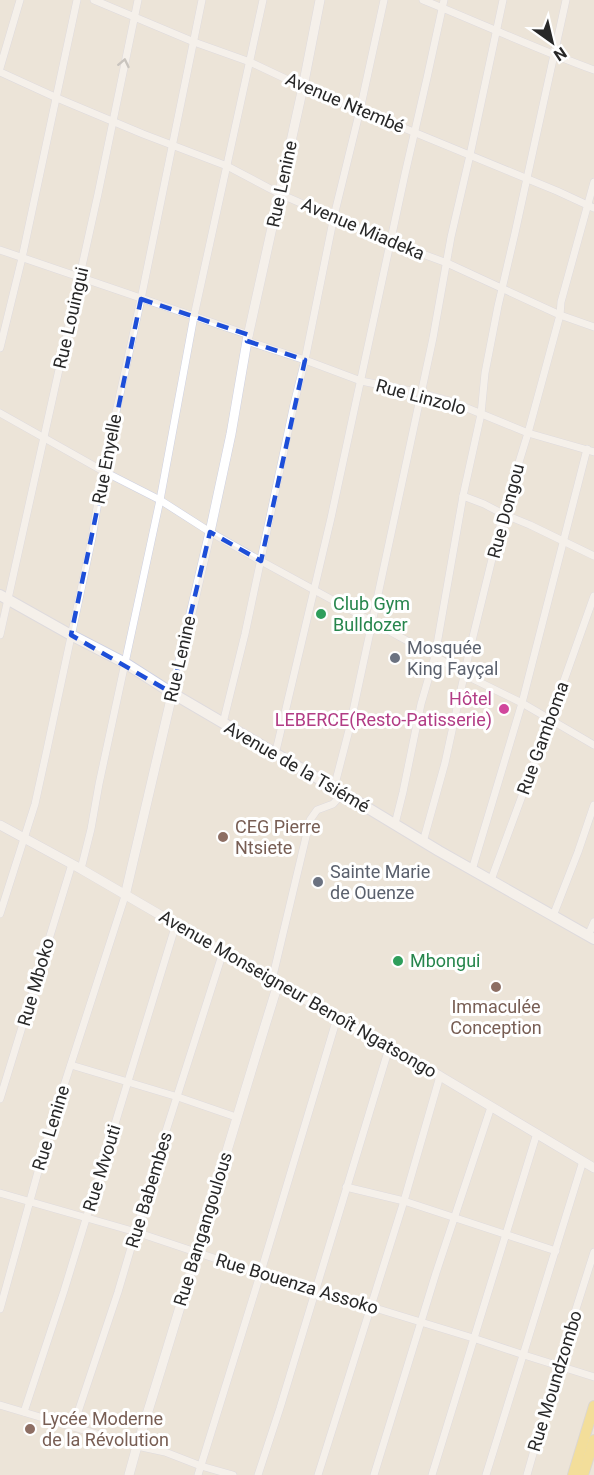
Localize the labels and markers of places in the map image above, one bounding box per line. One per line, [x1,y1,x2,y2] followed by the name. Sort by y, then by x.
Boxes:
[333,593,410,635] place label: Club Gym Bulldozer
[314,607,328,621] marker: Club Gym Bulldozer
[407,637,499,679] place label: Mosquée King Fayçal
[388,651,402,665] marker: Mosquée King Fayçal
[275,688,492,731] place label: Hôtel LEBERCE(Resto-Patisserie)
[497,702,511,716] marker: Hôtel LEBERCE(Resto-Patisserie)
[235,816,321,858] place label: CEG Pierre Ntsiete
[216,830,230,844] marker: CEG Pierre Ntsiete
[330,861,430,903] place label: Sainte Marie de Ouenze
[311,875,325,889] marker: Sainte Marie de Ouenze
[410,950,480,971] place label: Mbongui
[391,954,405,968] marker: Mbongui
[489,980,503,994] marker: Immaculée Conception
[450,996,542,1038] place label: Immaculée Conception
[42,1408,169,1450] place label: Lycée Moderne de la Révolution
[23,1422,37,1436] marker: Lycée Moderne de la Révolution

